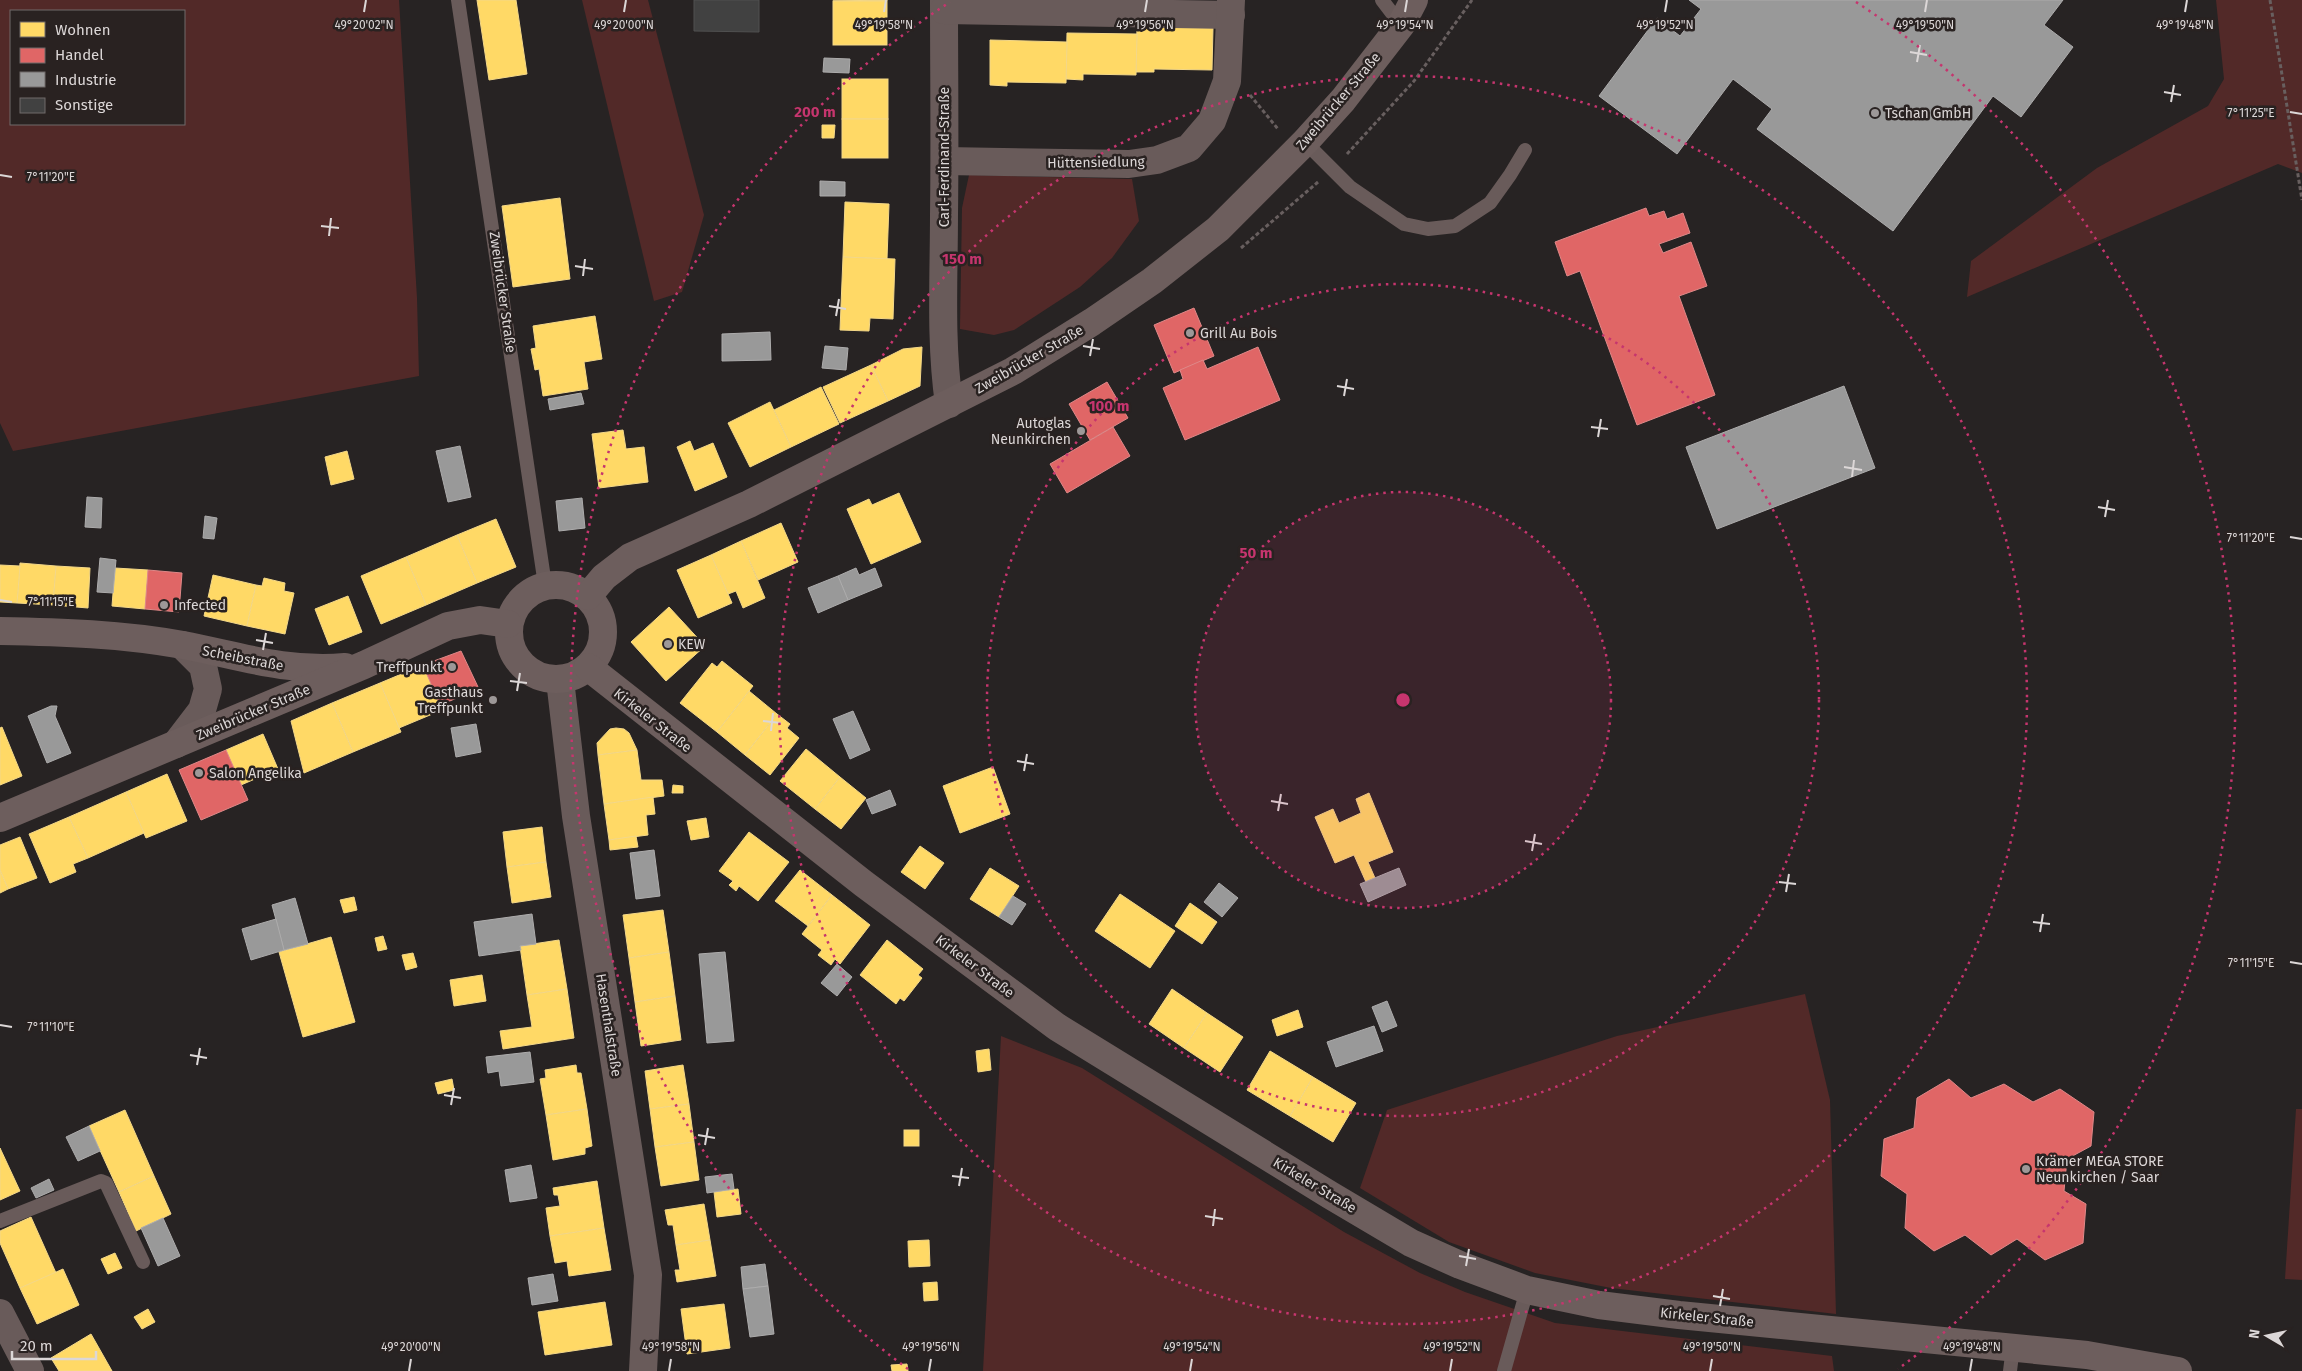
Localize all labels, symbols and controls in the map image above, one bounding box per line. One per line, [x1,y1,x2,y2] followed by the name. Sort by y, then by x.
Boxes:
[10,10,185,125] legend
[334,18,394,32] text: 49°20'02"N
[594,18,654,32] text: 49°20'00"N
[855,18,913,32] text: 49°19'58"N
[1116,18,1174,32] text: 49°19'56"N
[1376,18,1434,32] text: 49°19'54"N
[1636,18,1694,32] text: 49°19'52"N
[1896,18,1954,32] text: 49°19'50"N
[2156,18,2214,32] text: 49°19'48"N
[55,21,111,39] text: Wohnen
[55,46,104,64] text: Handel
[1293,49,1384,154] street label: Zweibrücker Straße
[55,71,117,89] text: Industrie
[936,87,953,227] street label: Carl-Ferdinand-Straße
[55,96,113,114] text: Sonstige
[794,103,836,121] text: 200 m
[1885,105,1971,122] place label: Tschan GmbH
[2227,106,2275,120] text: 7°11'25"E
[1869,107,1881,119] marker: Tschan GmbH
[1047,153,1146,172] street label: Hüttensiedlung
[27,170,75,184] text: 7°11'20"E
[486,230,519,354] street label: Zweibrücker Straße
[942,250,982,268] text: 150 m
[972,322,1086,397] street label: Zweibrücker Straße
[1200,325,1278,342] place label: Grill Au Bois
[1184,327,1196,339] marker: Grill Au Bois
[1089,397,1129,415] text: 100 m
[991,415,1071,448] place label: Autoglas Neunkirchen
[1075,425,1087,437] marker: Autoglas Neunkirchen
[2227,531,2275,545] text: 7°11'20"E
[1239,544,1273,562] text: 50 m
[28,595,74,609] text: 7°11'15"E
[174,597,226,614] place label: Infected
[158,599,170,611] marker: Infected
[678,636,706,653] place label: KEW
[662,638,674,650] marker: KEW
[201,642,285,675] street label: Scheibstraße
[376,659,443,676] place label: Treffpunkt
[446,661,458,673] marker: Treffpunkt
[194,681,313,744] street label: Zweibrücker Straße
[417,684,484,717] place label: Gasthaus Treffpunkt
[610,685,695,756] street label: Kirkeler Straße
[1394,691,1412,709] centre of rings
[487,694,499,706] marker: Gasthaus Treffpunkt
[209,765,302,782] place label: Salon Angelika
[193,767,205,779] marker: Salon Angelika
[932,931,1017,1002] street label: Kirkeler Straße
[2228,956,2274,970] text: 7°11'15"E
[592,972,625,1078] street label: Hasenthalstraße
[27,1020,75,1034] text: 7°11'10"E
[2036,1153,2164,1186] place label: Krämer MEGA STORE Neunkirchen / Saar
[1270,1154,1359,1217] street label: Kirkeler Straße
[2020,1163,2032,1175] marker: Krämer MEGA STORE Neunkirchen / Saar
[1659,1304,1755,1331] street label: Kirkeler Straße
[2242,1311,2292,1361] north arrow
[12,1328,96,1360] scale bar
[2246,1328,2264,1340] text: N
[20,1337,53,1355] text: 20 m
[381,1340,441,1354] text: 49°20'00"N
[642,1340,700,1354] text: 49°19'58"N
[902,1340,960,1354] text: 49°19'56"N
[1163,1340,1221,1354] text: 49°19'54"N
[1423,1340,1481,1354] text: 49°19'52"N
[1683,1340,1741,1354] text: 49°19'50"N
[1943,1340,2001,1354] text: 49°19'48"N

